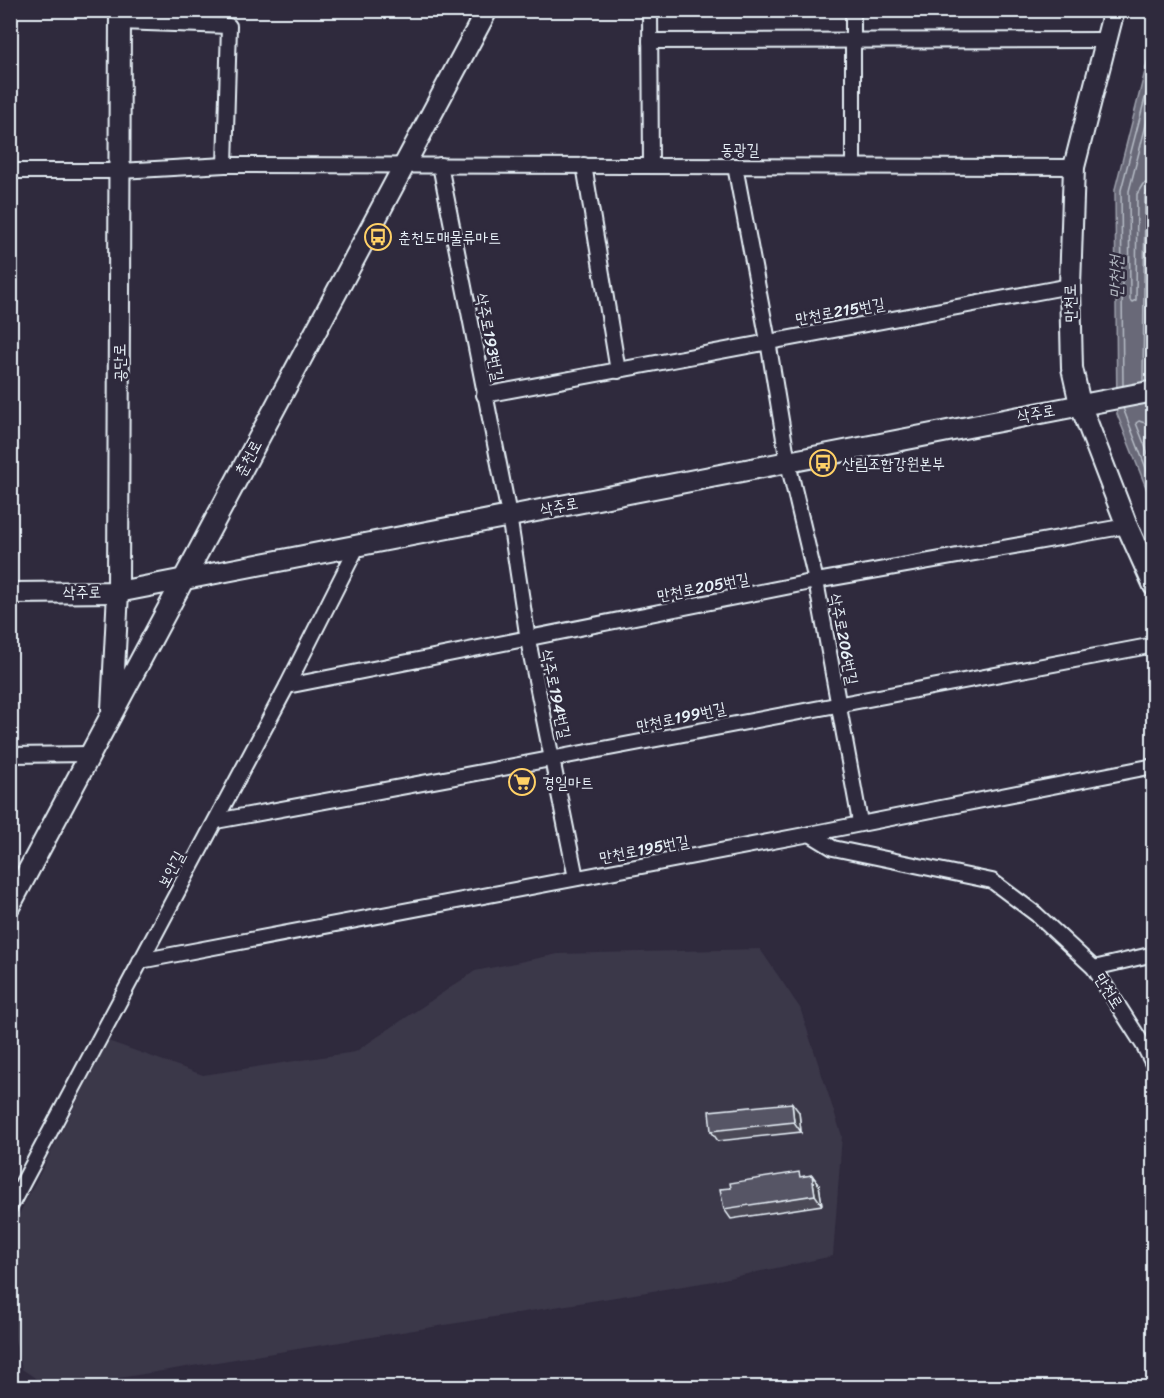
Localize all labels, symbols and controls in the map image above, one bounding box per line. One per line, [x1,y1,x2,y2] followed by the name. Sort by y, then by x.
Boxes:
[721,135,759,164] street label: 동광길
[363,222,393,252] bus stop icon: 춘천도매물류마트
[398,223,501,252] place label: 춘천도매물류마트
[1100,254,1132,299] water label: 만천천
[1055,283,1085,323] street label: 만천로
[793,289,887,333] street label: 만천로215번길
[467,290,513,384] street label: 삭주로193번길
[105,344,134,382] street label: 공단로
[1014,395,1058,431] street label: 삭주로
[226,434,270,482] street label: 춘천로
[808,448,838,478] bus stop icon: 산림조합강원본부
[842,449,945,478] place label: 산림조합강원본부
[537,488,581,524] street label: 삭주로
[654,564,752,610] street label: 만천로205번길
[62,577,102,607] street label: 삭주로
[821,591,867,687] street label: 삭주로206번길
[532,646,580,742] street label: 삭주로194번길
[634,693,729,741] street label: 만천로199번길
[507,767,537,797] supermarket icon: 경일마트
[542,768,594,797] place label: 경일마트
[597,826,691,872] street label: 만천로195번길
[149,845,193,893] street label: 보안길
[1086,967,1132,1015] street label: 만천로

